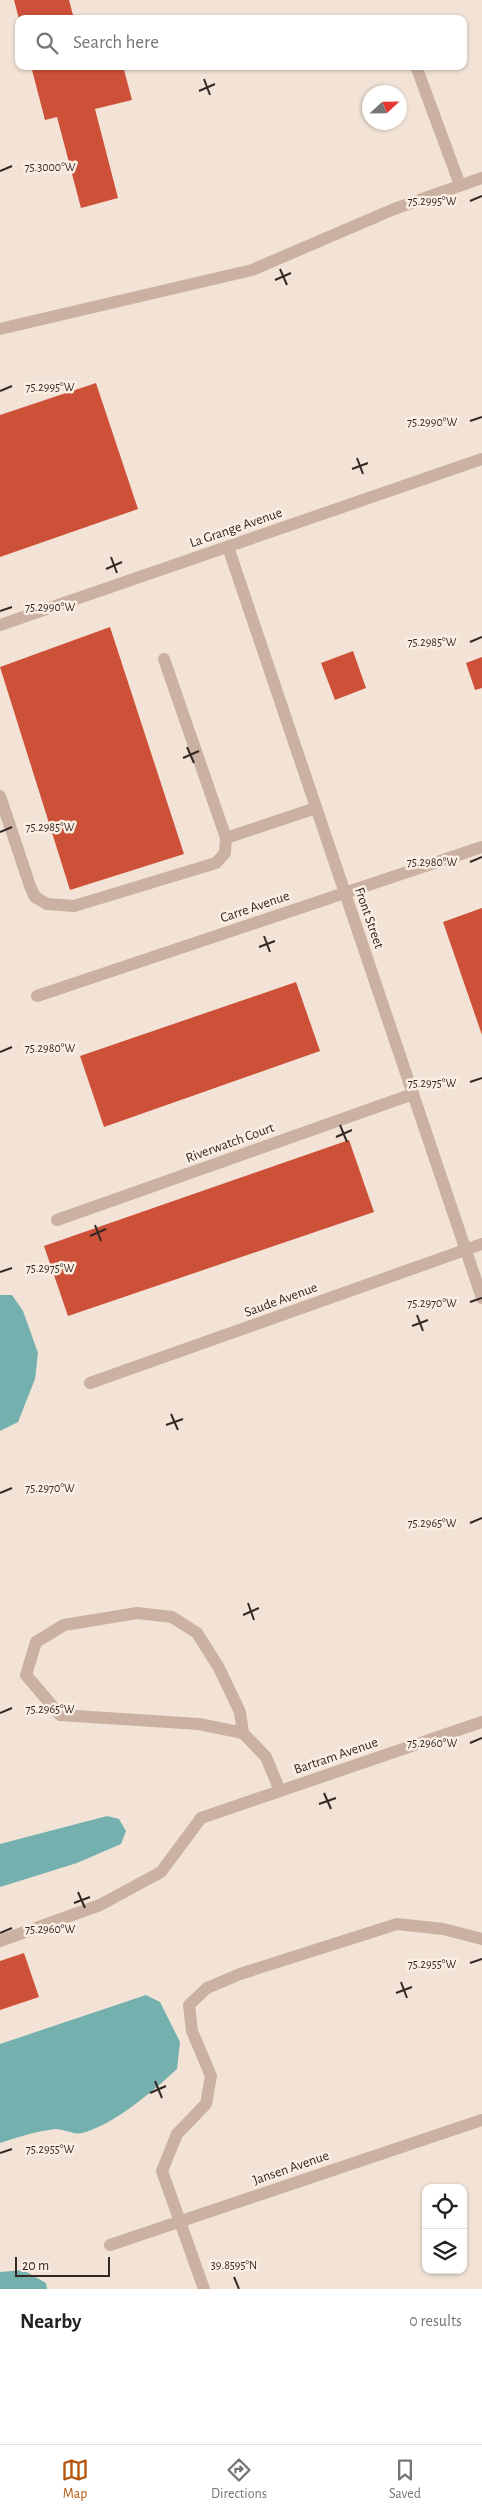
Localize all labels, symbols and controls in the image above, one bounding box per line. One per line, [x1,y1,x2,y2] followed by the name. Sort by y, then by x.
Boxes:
[15,15,467,70] search box
[33,29,61,57] icon: search
[73,33,159,52] text: Search here
[362,85,407,130] north arrow
[24,161,76,173] text: 75.3000°W
[408,195,457,207] text: 75.2995°W
[26,381,75,393] text: 75.2995°W
[407,416,457,428] text: 75.2990°W
[188,506,284,550] street label: La Grange Avenue
[25,601,75,613] text: 75.2990°W
[408,636,457,648] text: 75.2985°W
[26,821,75,833] text: 75.2985°W
[407,856,457,868] text: 75.2980°W
[352,886,386,951] street label: Front Street
[219,889,291,925] street label: Carre Avenue
[25,1042,75,1054] text: 75.2980°W
[408,1077,456,1089] text: 75.2975°W
[184,1120,276,1165] street label: Riverwatch Court
[26,1262,74,1274] text: 75.2975°W
[243,1280,319,1320] street label: Saude Avenue
[407,1297,457,1309] text: 75.2970°W
[25,1482,75,1494] text: 75.2970°W
[408,1517,457,1529] text: 75.2965°W
[26,1703,75,1715] text: 75.2965°W
[292,1735,380,1777] street label: Bartram Avenue
[407,1737,457,1749] text: 75.2960°W
[25,1923,75,1935] text: 75.2960°W
[408,1958,456,1970] text: 75.2955°W
[26,2143,74,2155] text: 75.2955°W
[251,2148,331,2188] street label: Jansen Avenue
[422,2184,467,2274] map controls
[422,2184,467,2229] button: locate
[422,2229,467,2274] button: layers
[15,2254,110,2277] scale bar
[22,2259,49,2273] text: 20 m
[211,2259,257,2271] text: 39.8595°N
[20,2311,81,2332] text: Nearby
[409,2313,462,2329] text: 0 results
[61,2456,89,2503] tab: Map
[211,2456,267,2503] tab: Directions
[389,2456,421,2503] tab: Saved

